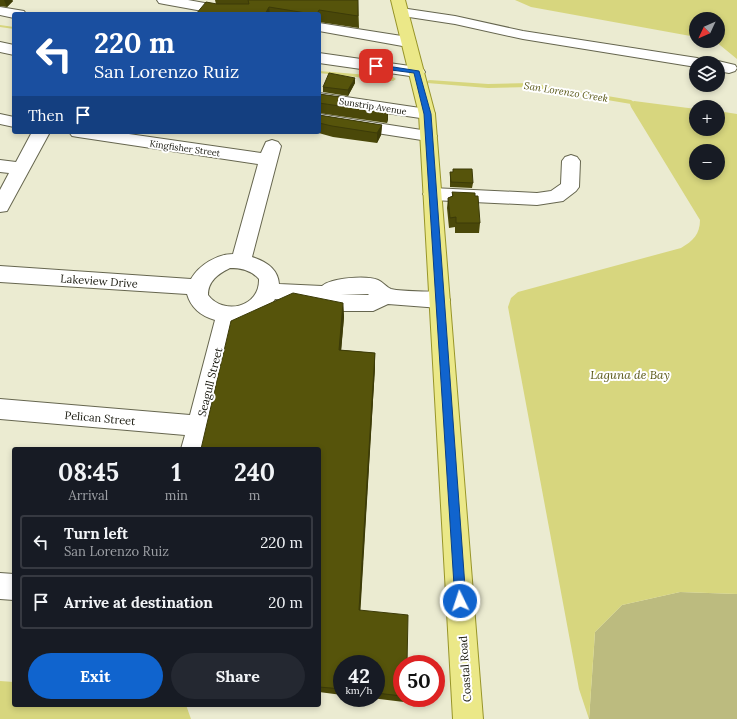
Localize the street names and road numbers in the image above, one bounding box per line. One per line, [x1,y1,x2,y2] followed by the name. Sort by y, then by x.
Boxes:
[338,95,408,117] street label: Sunstrip Avenue
[149,138,222,158] street label: Kingfisher Street
[60,271,138,291] street label: Lakeview Drive
[195,345,226,418] street label: Seagull Street
[64,408,137,428] street label: Pelican Street
[456,635,474,703] street label: Coastal Road

